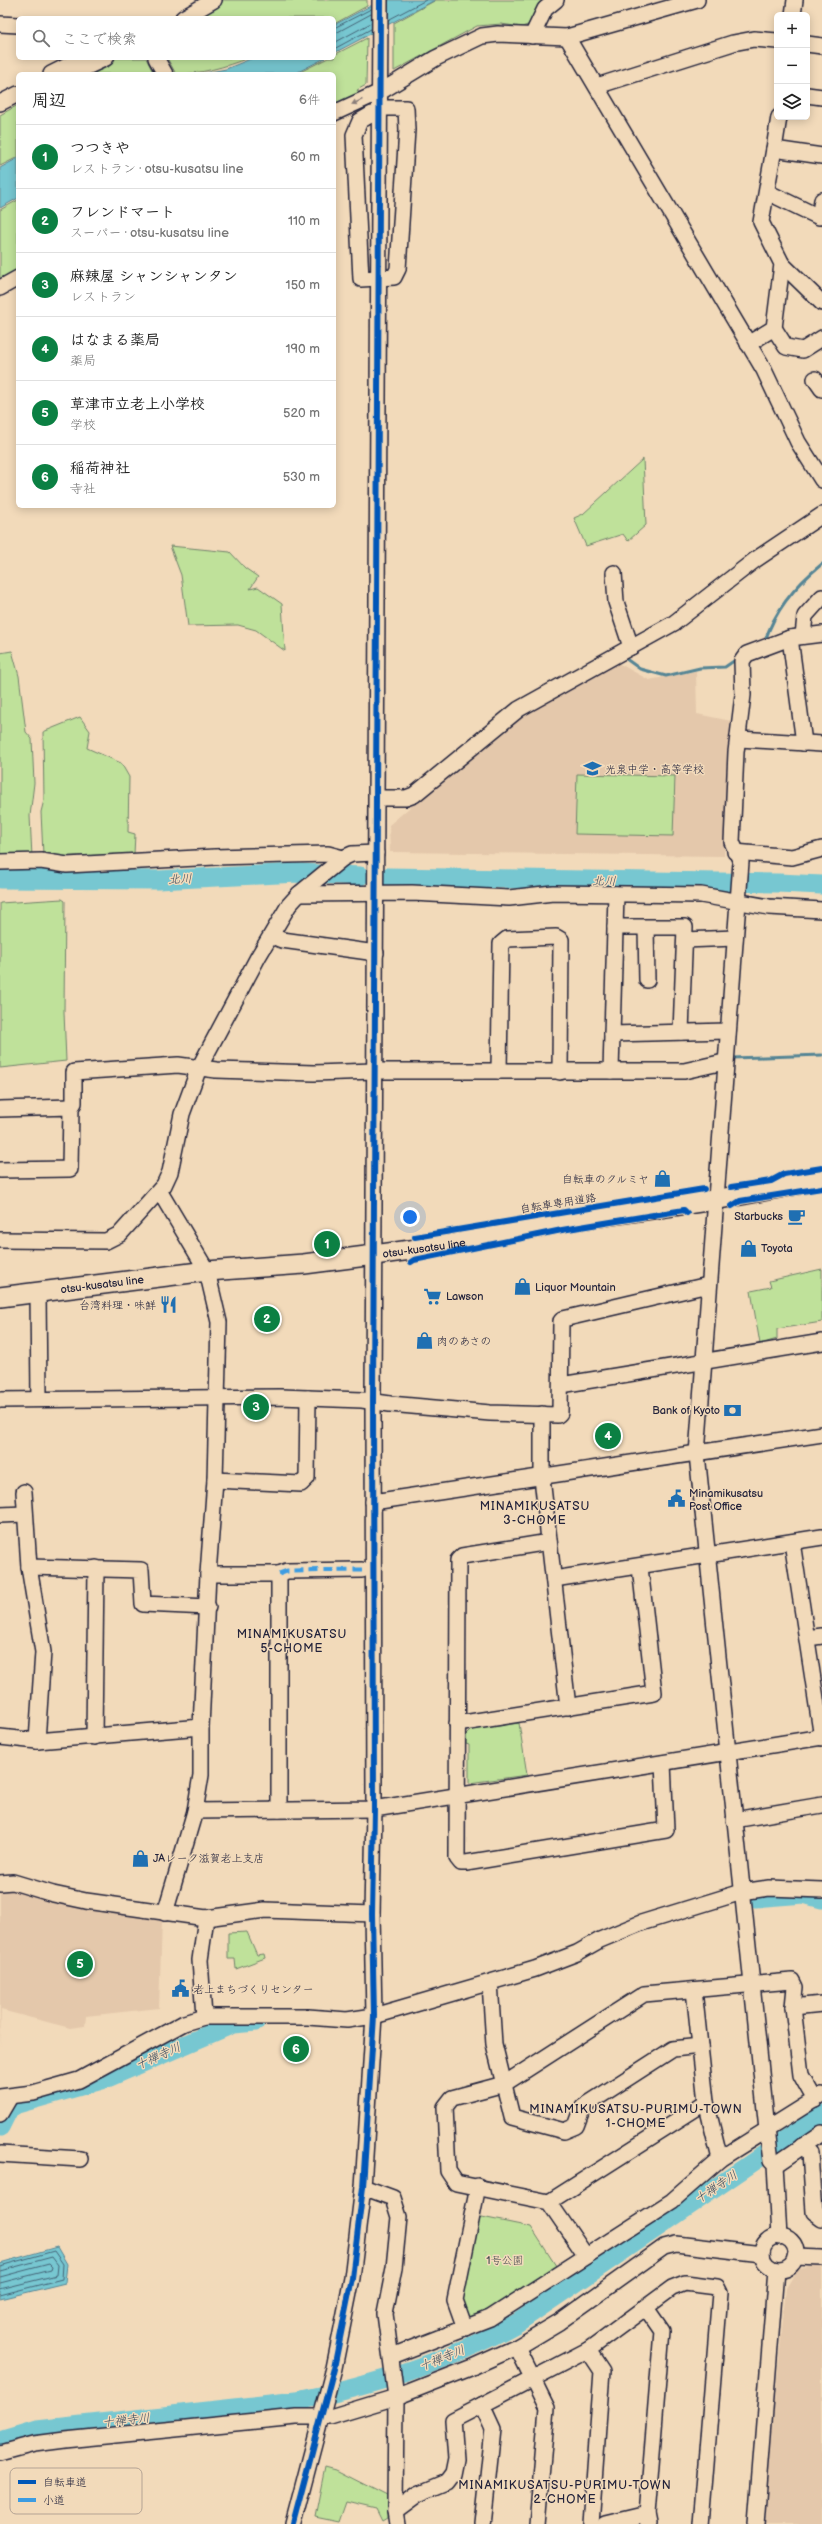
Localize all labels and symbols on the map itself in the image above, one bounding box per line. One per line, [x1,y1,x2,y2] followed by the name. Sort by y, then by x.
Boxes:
[351,99,362,105] one-way arrow
[582,759,602,779] school or university icon: 光泉中学・高等学校
[605,763,704,776] place label: 光泉中学・高等学校
[168,871,192,888] water label: 北川
[592,874,616,889] water label: 北川
[652,1169,672,1189] shop icon: 自転車のクルミヤ
[562,1173,649,1186] place label: 自転車のクルミヤ
[519,1191,597,1216] street label: 自転車専用道路
[786,1206,806,1226] cafe icon: Starbucks
[400,1207,420,1227] your location
[734,1210,784,1223] place label: Starbucks
[314,1229,340,1259] pin: 1
[382,1236,467,1261] street label: otsu-kusatsu line
[738,1238,758,1258] shop icon: Toyota
[761,1242,793,1255] place label: Toyota
[60,1273,145,1296] street label: otsu-kusatsu line
[512,1277,532,1297] shop icon: Liquor Mountain
[535,1281,616,1294] place label: Liquor Mountain
[423,1286,443,1306] supermarket icon: Lawson
[446,1290,484,1303] place label: Lawson
[159,1295,179,1315] restaurant icon: 台湾料理・味鮮
[79,1299,156,1312] place label: 台湾料理・味鮮
[254,1304,280,1334] pin: 2
[414,1331,434,1351] shop icon: 肉のあさの
[437,1335,491,1348] place label: 肉のあさの
[243,1392,269,1422] pin: 3
[723,1400,743,1420] bank icon: Bank of Kyoto
[652,1404,720,1417] place label: Bank of Kyoto
[595,1421,621,1451] pin: 4
[689,1487,763,1513] place label: Minamikusatsu Post Office
[666,1489,686,1509] public building icon: Minamikusatsu Post Office
[480,1499,590,1528] district label: MINAMIKUSATSU 3-CHOME
[237,1627,347,1656] district label: MINAMIKUSATSU 5-CHOME
[130,1848,150,1868] shop icon: JAレーク滋賀老上支店
[153,1852,264,1865] place label: JAレーク滋賀老上支店
[67,1949,93,1979] pin: 5
[170,1979,190,1999] public building icon: 老上まちづくりセンター
[193,1983,314,1996] place label: 老上まちづくりセンター
[283,2034,309,2064] pin: 6
[133,2040,183,2073] water label: 十禅寺川
[529,2102,743,2131] district label: MINAMIKUSATSU-PURIMU-TOWN 1-CHOME
[692,2168,740,2207] water label: 十禅寺川
[486,2254,524,2267] park label: 1号公園
[417,2343,467,2374] water label: 十禅寺川
[101,2411,151,2430] water label: 十禅寺川
[10,2468,142,2514] legend
[43,2476,87,2489] text: 自転車道
[458,2478,672,2507] district label: MINAMIKUSATSU-PURIMU-TOWN 2-CHOME
[43,2494,65,2507] text: 小道

